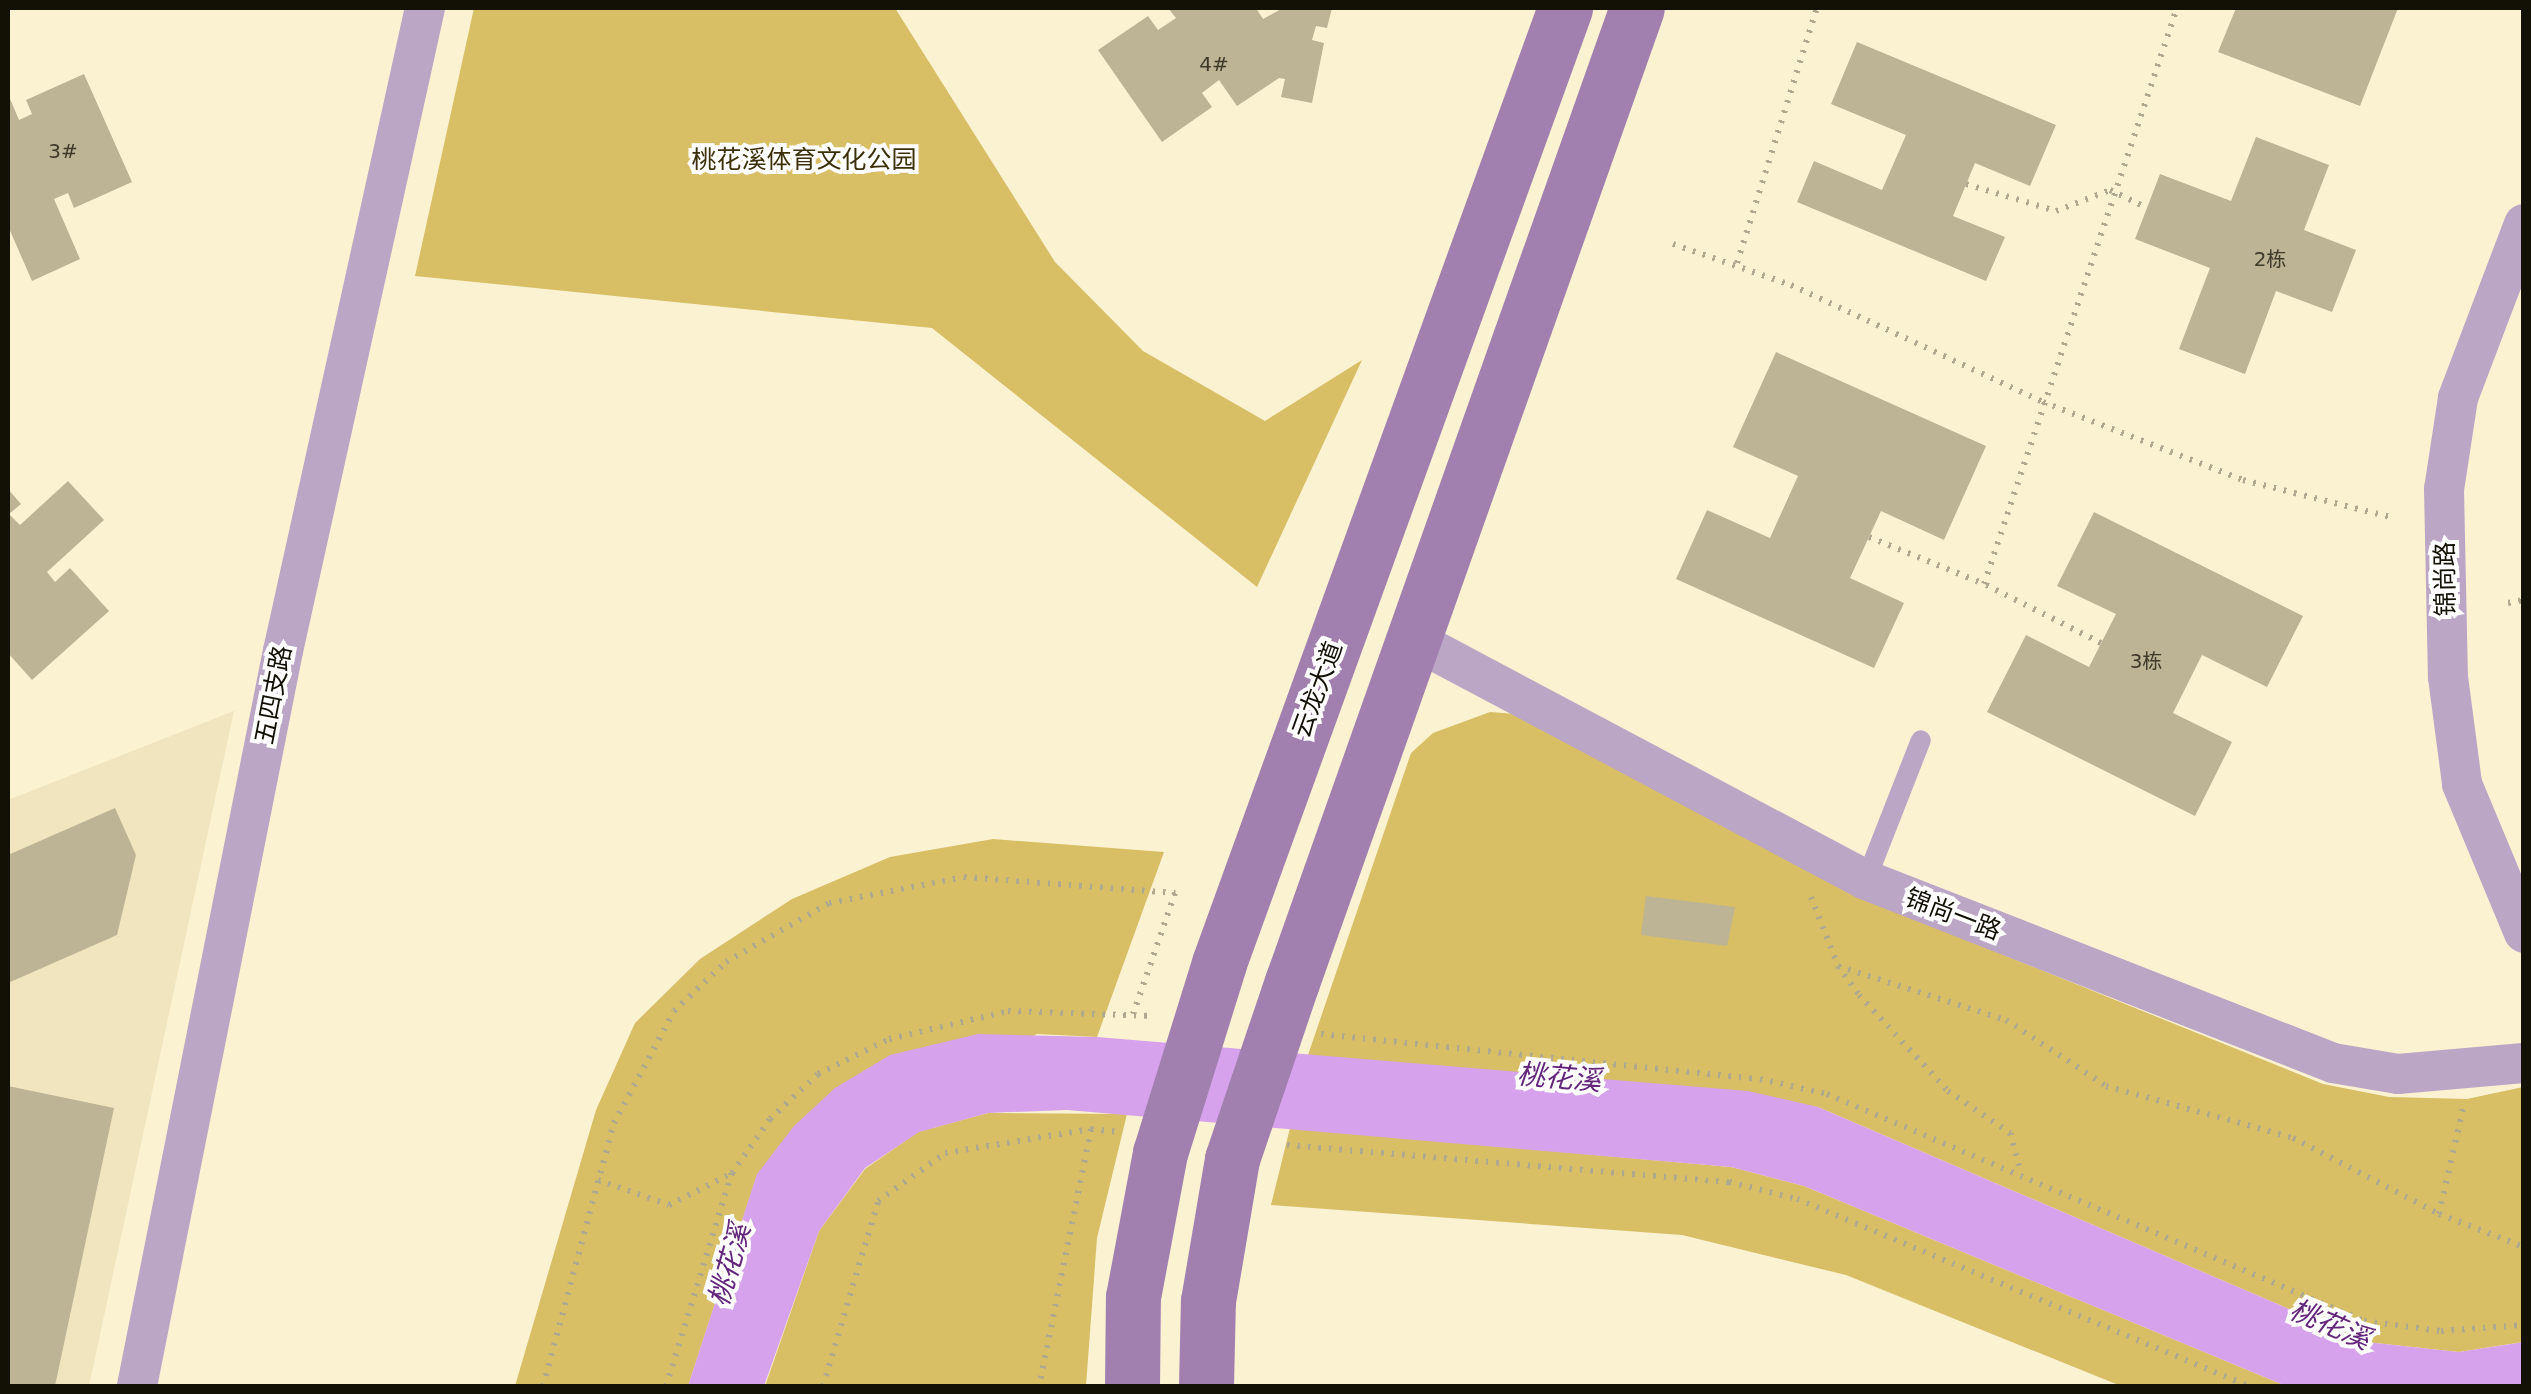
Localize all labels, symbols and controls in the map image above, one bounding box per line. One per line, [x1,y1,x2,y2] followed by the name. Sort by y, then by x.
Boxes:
[1199,52,1229,76] house number: 4#
[48,139,78,163] house number: 3#
[692,145,916,175] park label: 桃花溪体育文化公园
[2254,247,2286,271] house number: 2栋
[2430,541,2462,617] street label: 锦尚路
[1287,638,1349,742] street label: 云龙大道
[250,643,298,747] street label: 五四支路
[2130,649,2162,673] house number: 3栋
[1901,883,2005,947] street label: 锦尚一路
[1516,1058,1602,1098] water label: 桃花溪
[702,1220,758,1310] water label: 桃花溪
[2285,1293,2375,1357] water label: 桃花溪

